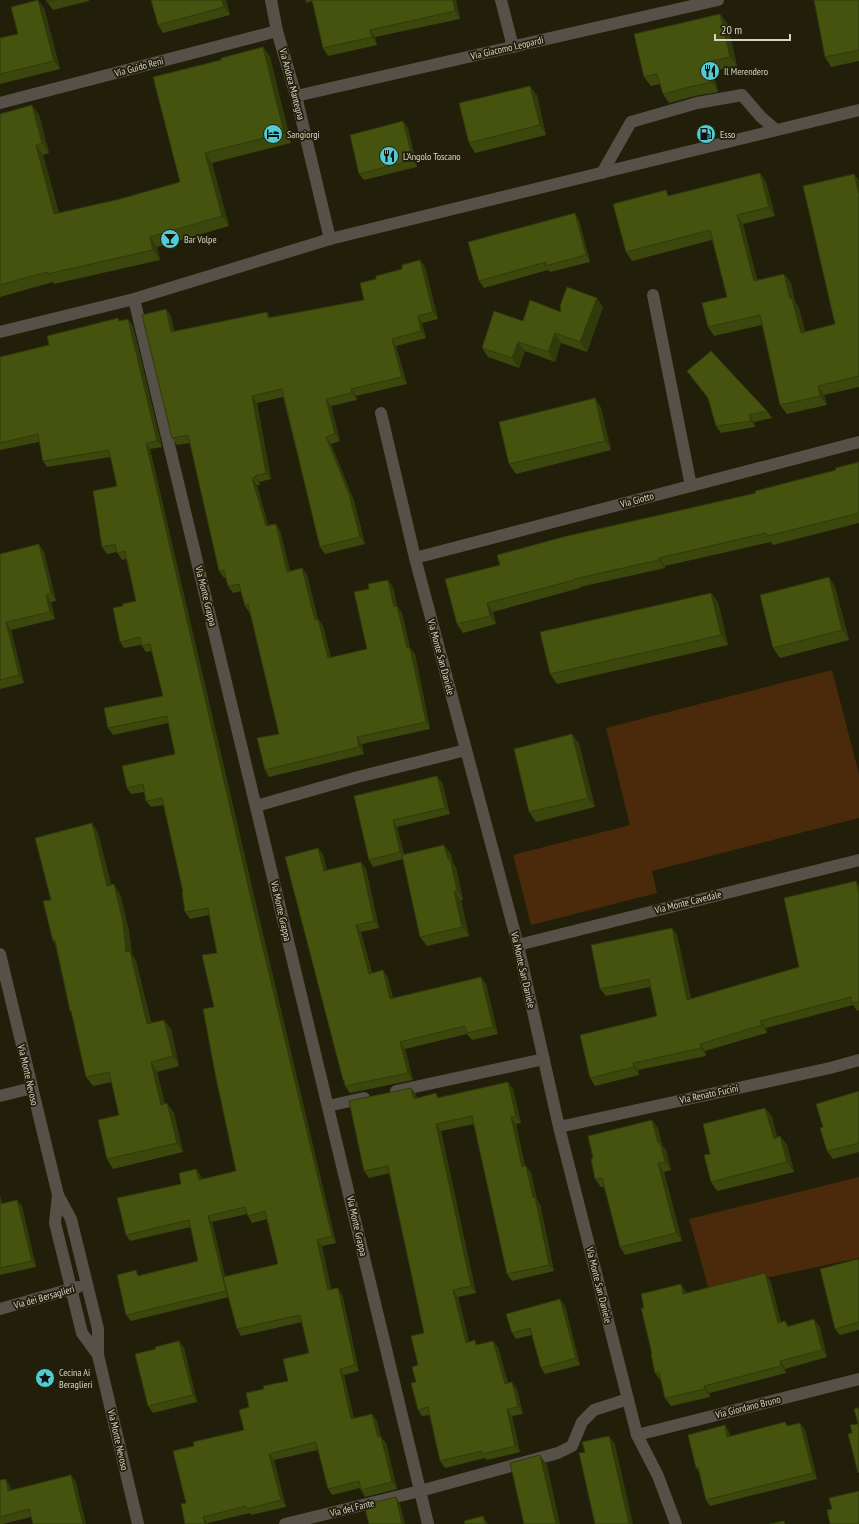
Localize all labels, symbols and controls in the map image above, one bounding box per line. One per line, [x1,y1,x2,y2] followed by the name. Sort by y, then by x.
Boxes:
[715,16,790,42] scale bar
[721,22,742,37] text: 20 m
[468,33,545,63] street label: Via Giacomo Leopardi
[276,46,308,121] street label: Via Andrea Mantegna
[112,54,165,80] street label: Via Guido Reni
[699,60,721,82] restaurant icon: Il Merendero
[724,65,768,78] place label: Il Merendero
[262,123,284,145] hotel icon: Sangiorgi
[695,123,717,145] fuel station icon: Esso
[287,128,320,141] place label: Sangiorgi
[720,128,735,141] place label: Esso
[378,145,400,167] restaurant icon: L'Angolo Toscano
[403,150,461,163] place label: L'Angolo Toscano
[159,228,181,250] bar icon: Bar Volpe
[184,233,217,246] place label: Bar Volpe
[618,489,655,511] street label: Via Giotto
[192,564,220,627] street label: Via Monte Grappa
[424,617,457,696] street label: Via Monte San Daniele
[268,879,294,942] street label: Via Monte Grappa
[652,887,723,917] street label: Via Monte Cavedale
[508,930,538,1010] street label: Via Monte San Daniele
[14,1042,41,1107] street label: Via Monte Nevoso
[677,1081,740,1107] street label: Via Renato Fucini
[344,1194,370,1257] street label: Via Monte Grappa
[583,1245,615,1324] street label: Via Monte San Daniele
[11,1282,76,1312] street label: Via dei Bersaglieri
[59,1366,92,1391] place label: Cecina Ai Beraglieri
[34,1367,56,1389] place icon: Cecina Ai Beraglieri
[713,1393,782,1422] street label: Via Giordano Bruno
[104,1407,131,1472] street label: Via Monte Nevoso
[328,1496,375,1520] street label: Via del Fante

